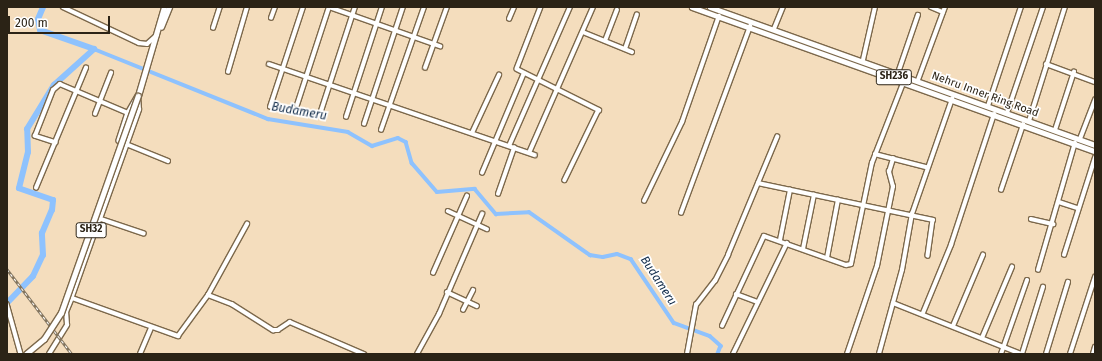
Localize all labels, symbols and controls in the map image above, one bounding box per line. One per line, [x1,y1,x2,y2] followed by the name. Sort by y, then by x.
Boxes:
[10,8,112,34] scale bar
[15,16,48,30] text: 200 m
[875,69,913,85] road number: SH236
[930,69,1040,121] street label: Nehru Inner Ring Road
[270,100,328,124] water label: Budameru
[75,222,107,238] road number: SH32
[637,254,679,308] water label: Budameru

